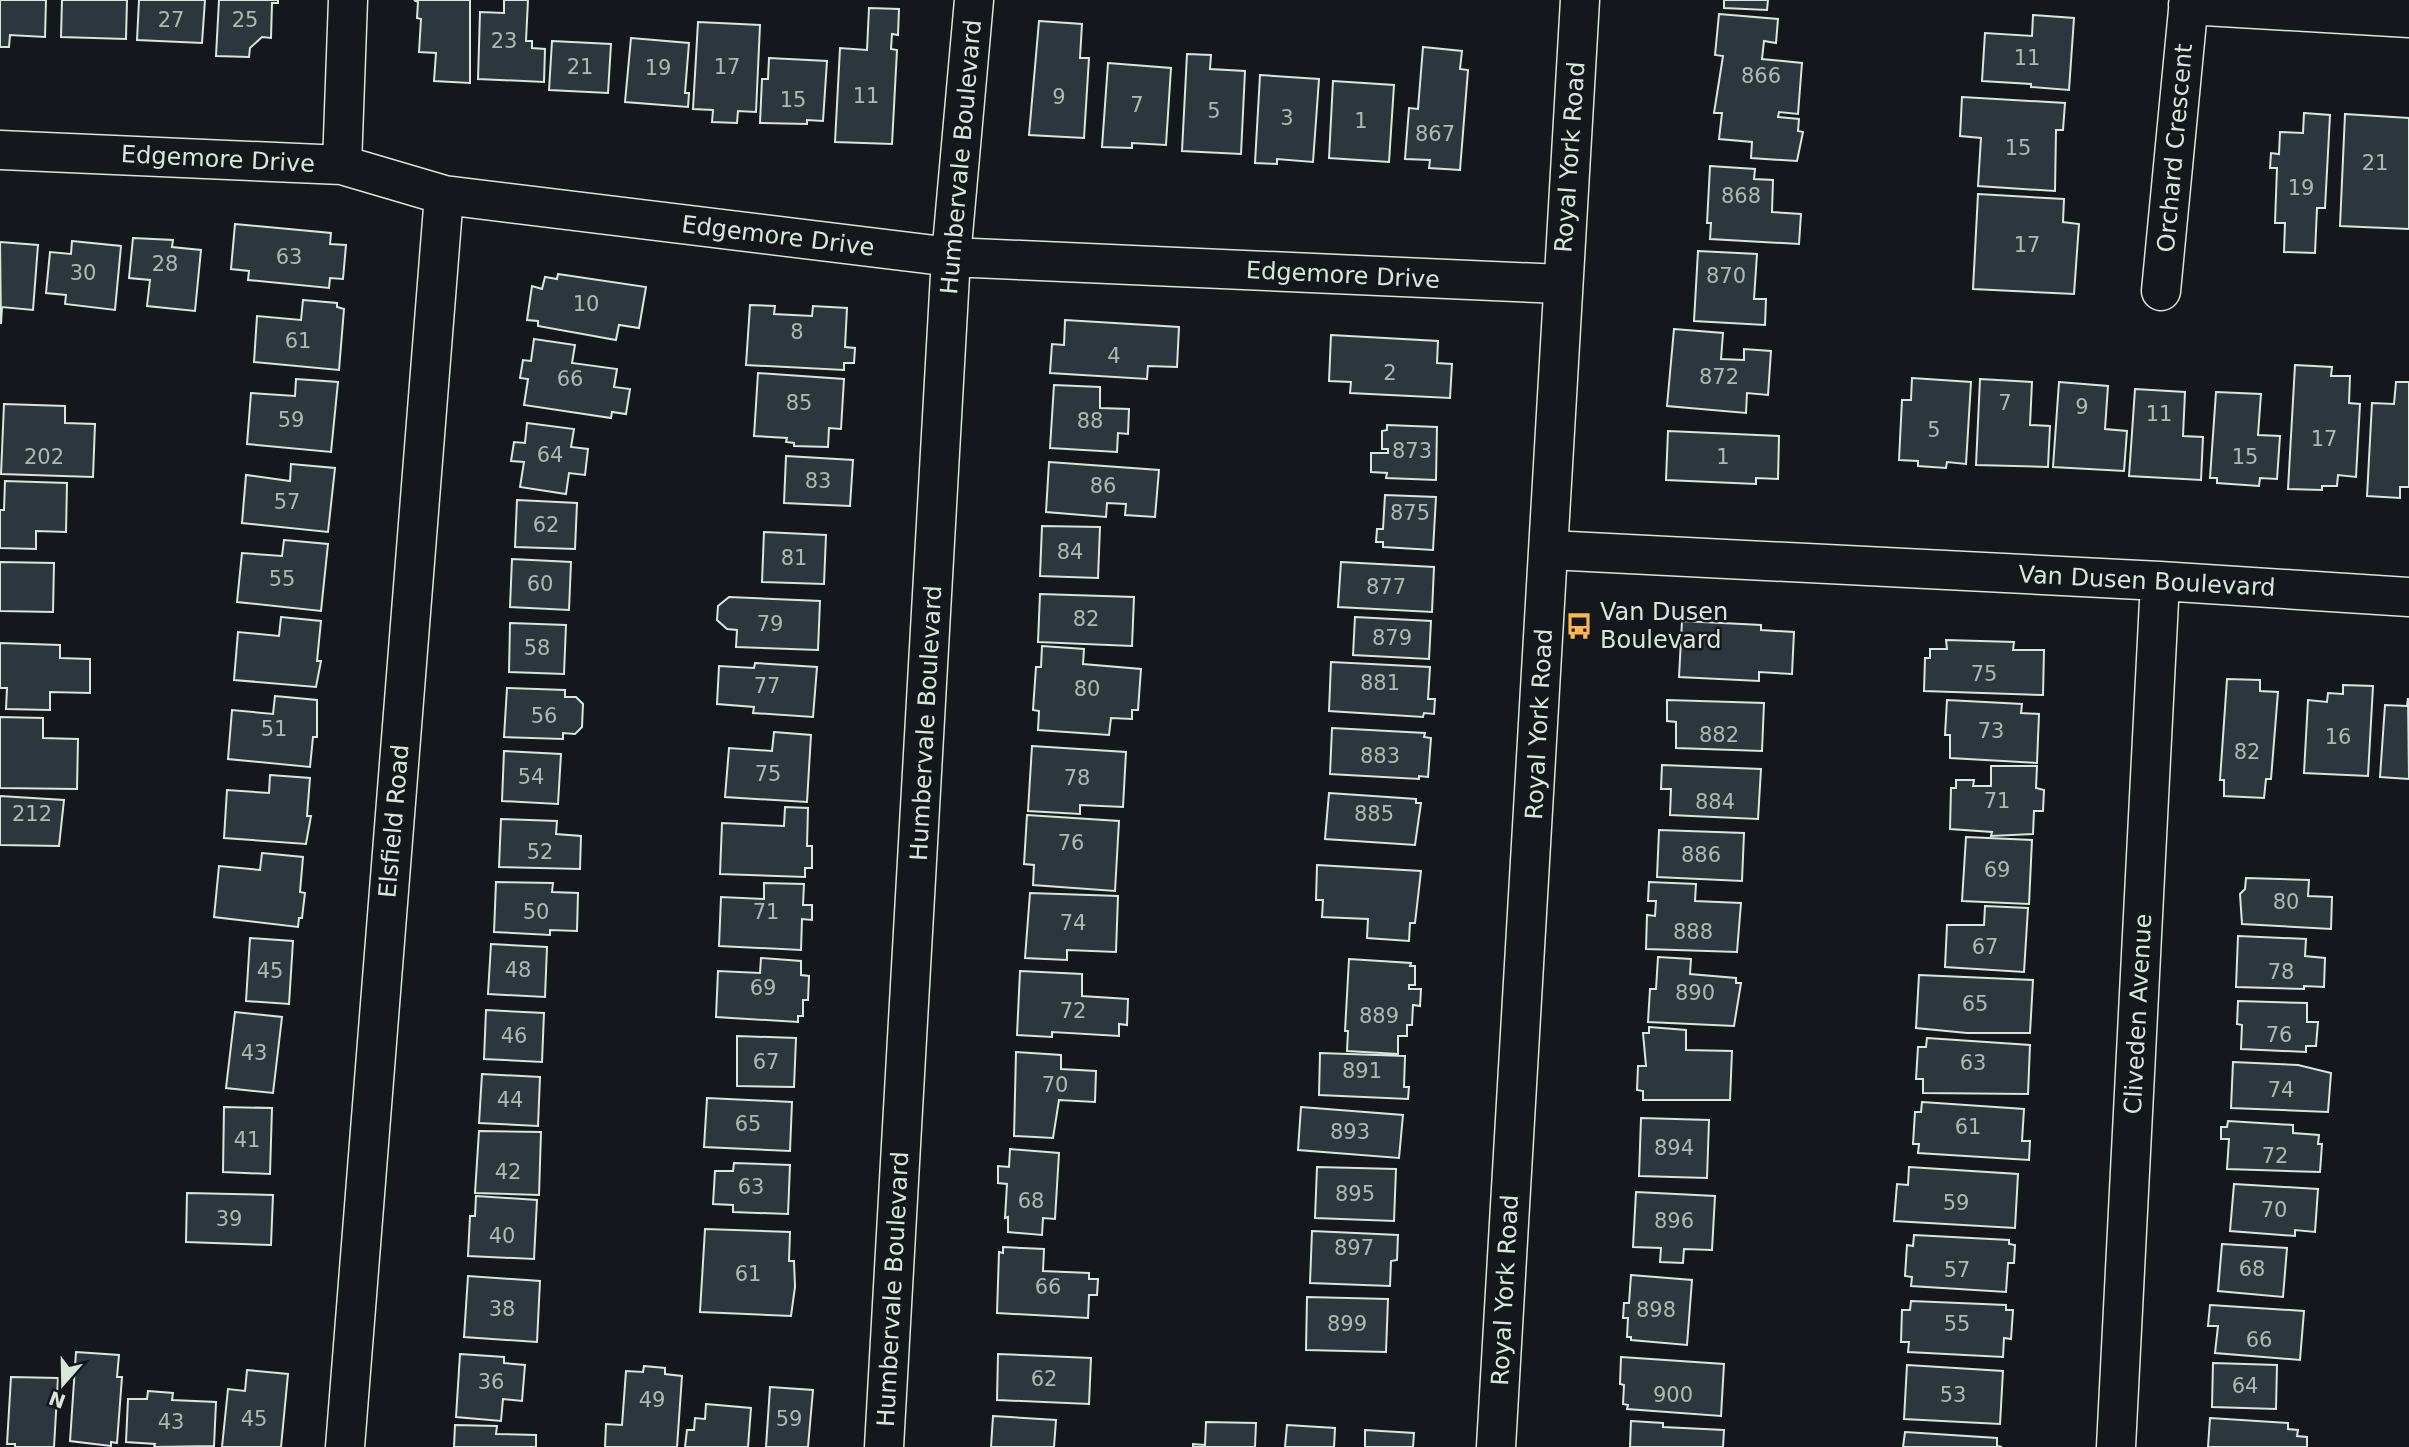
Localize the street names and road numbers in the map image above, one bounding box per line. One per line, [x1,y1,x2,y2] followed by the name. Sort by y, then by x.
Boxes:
[935,18,987,296] street label: Humbervale Boulevard
[2152,42,2198,254] street label: Orchard Crescent
[1549,61,1591,253] street label: Royal York Road
[120,140,316,178] street label: Edgemore Drive
[680,210,876,262] street label: Edgemore Drive
[1245,256,1441,294] street label: Edgemore Drive
[2018,560,2276,602] street label: Van Dusen Boulevard
[905,585,947,861] street label: Humbervale Boulevard
[1520,628,1558,820] street label: Royal York Road
[373,743,415,899] street label: Elsfield Road
[2119,913,2157,1115] street label: Cliveden Avenue
[872,1151,914,1427] street label: Humbervale Boulevard
[1486,1194,1524,1386] street label: Royal York Road

